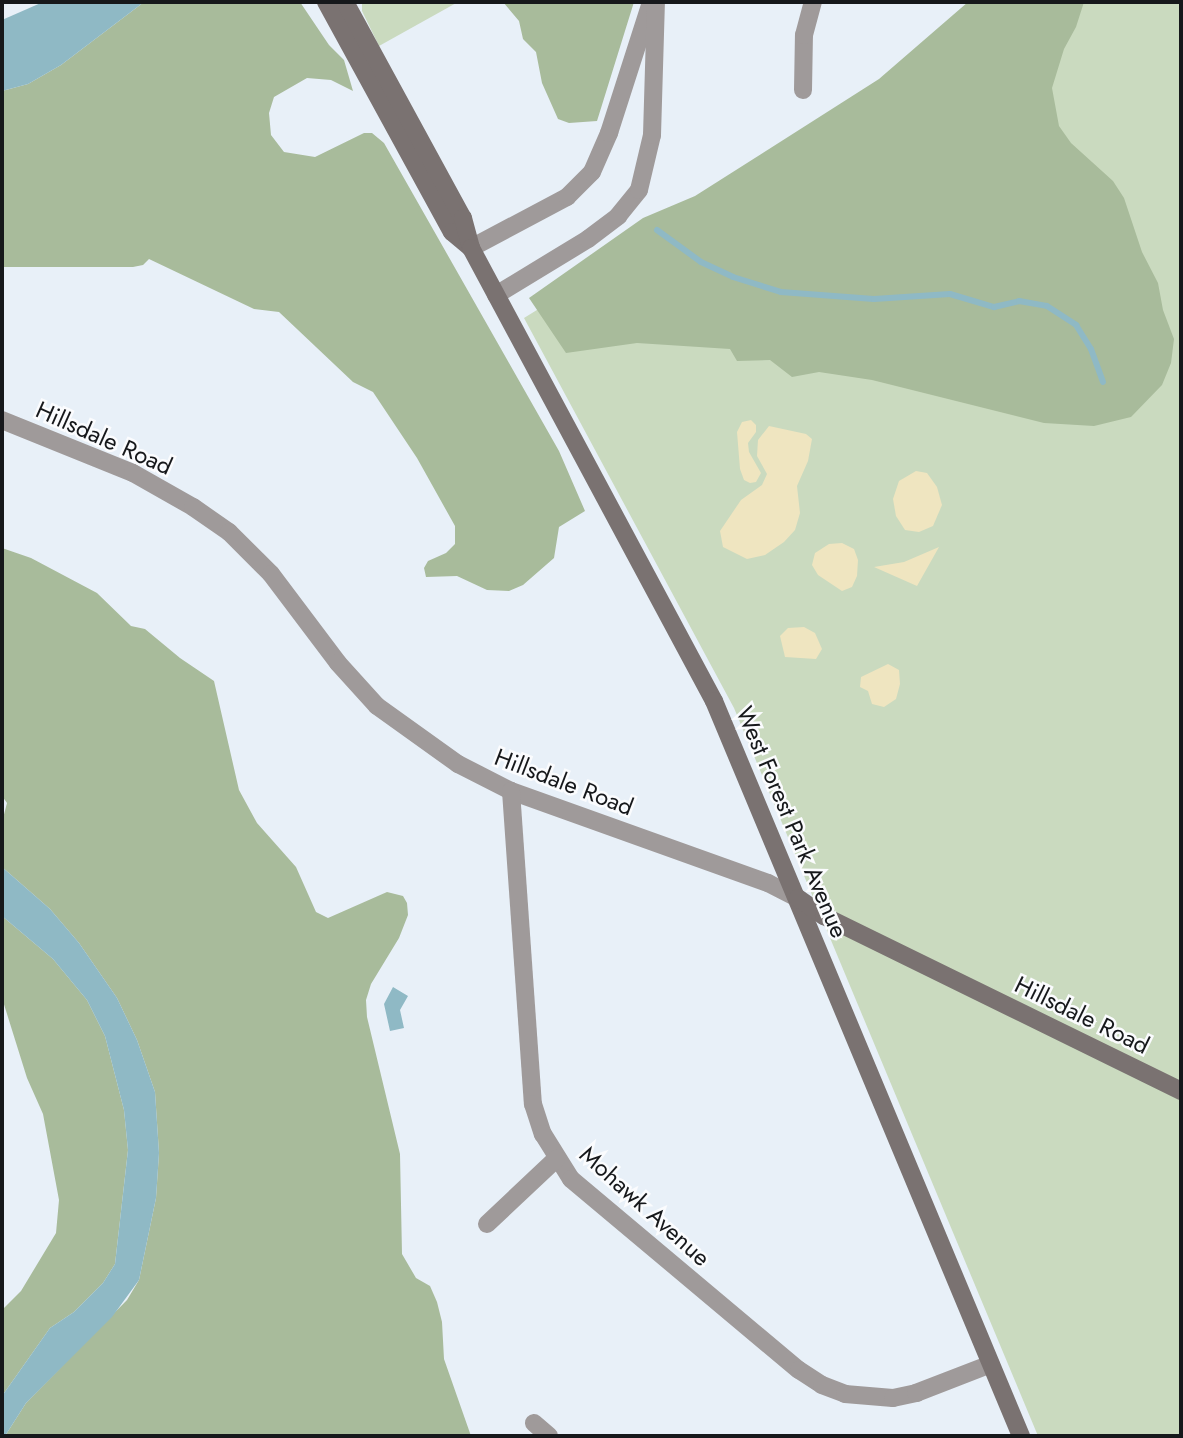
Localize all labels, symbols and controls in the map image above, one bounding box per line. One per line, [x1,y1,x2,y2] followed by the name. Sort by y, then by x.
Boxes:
[31,395,177,481] street label: Hillsdale Road
[730,702,854,942] street label: West Forest Park Avenue
[491,742,637,822] street label: Hillsdale Road
[1010,970,1154,1060] street label: Hillsdale Road
[574,1140,716,1272] street label: Mohawk Avenue

